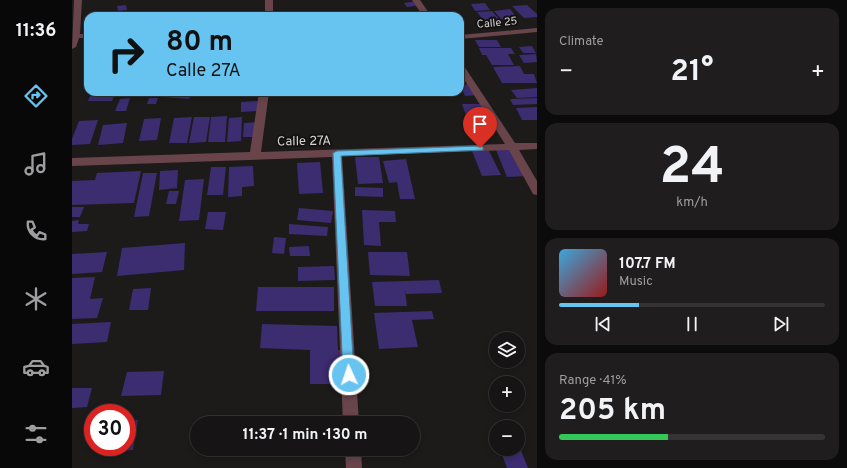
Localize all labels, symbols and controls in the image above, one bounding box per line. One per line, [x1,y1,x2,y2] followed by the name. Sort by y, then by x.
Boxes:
[476,14,518,32] street label: Calle 25
[16,20,56,43] text: 11:36
[166,25,233,61] text: 80 m
[100,28,152,80] icon: right
[559,34,604,50] text: Climate
[671,54,713,91] text: 21°
[559,59,573,86] text: −
[811,59,825,86] text: +
[166,60,241,83] text: Calle 27A
[22,82,50,110] icon: directions
[463,107,497,148] pin
[469,113,491,135] icon: arrive
[277,134,331,150] street label: Calle 27A
[659,136,725,202] text: 24
[22,150,50,178] icon: music
[676,195,708,211] text: km/h
[22,217,50,245] icon: phone
[619,255,676,274] text: 107.7 FM
[619,274,653,290] text: Music
[22,285,50,313] icon: climate
[592,313,614,335] icon: previous
[681,313,703,335] icon: pause
[770,313,792,335] icon: next
[489,332,525,456] map controls
[489,332,525,368] button: layers
[22,353,50,381] icon: car
[328,354,370,396] position arrow
[559,373,627,389] text: Range · 41%
[489,376,525,412] button: +
[559,393,666,430] text: 205 km
[84,404,136,456] speed limit sign: 30
[22,420,50,448] icon: filters
[489,420,525,456] button: −
[242,426,368,445] text: 11:37 · 1 min · 130 m

